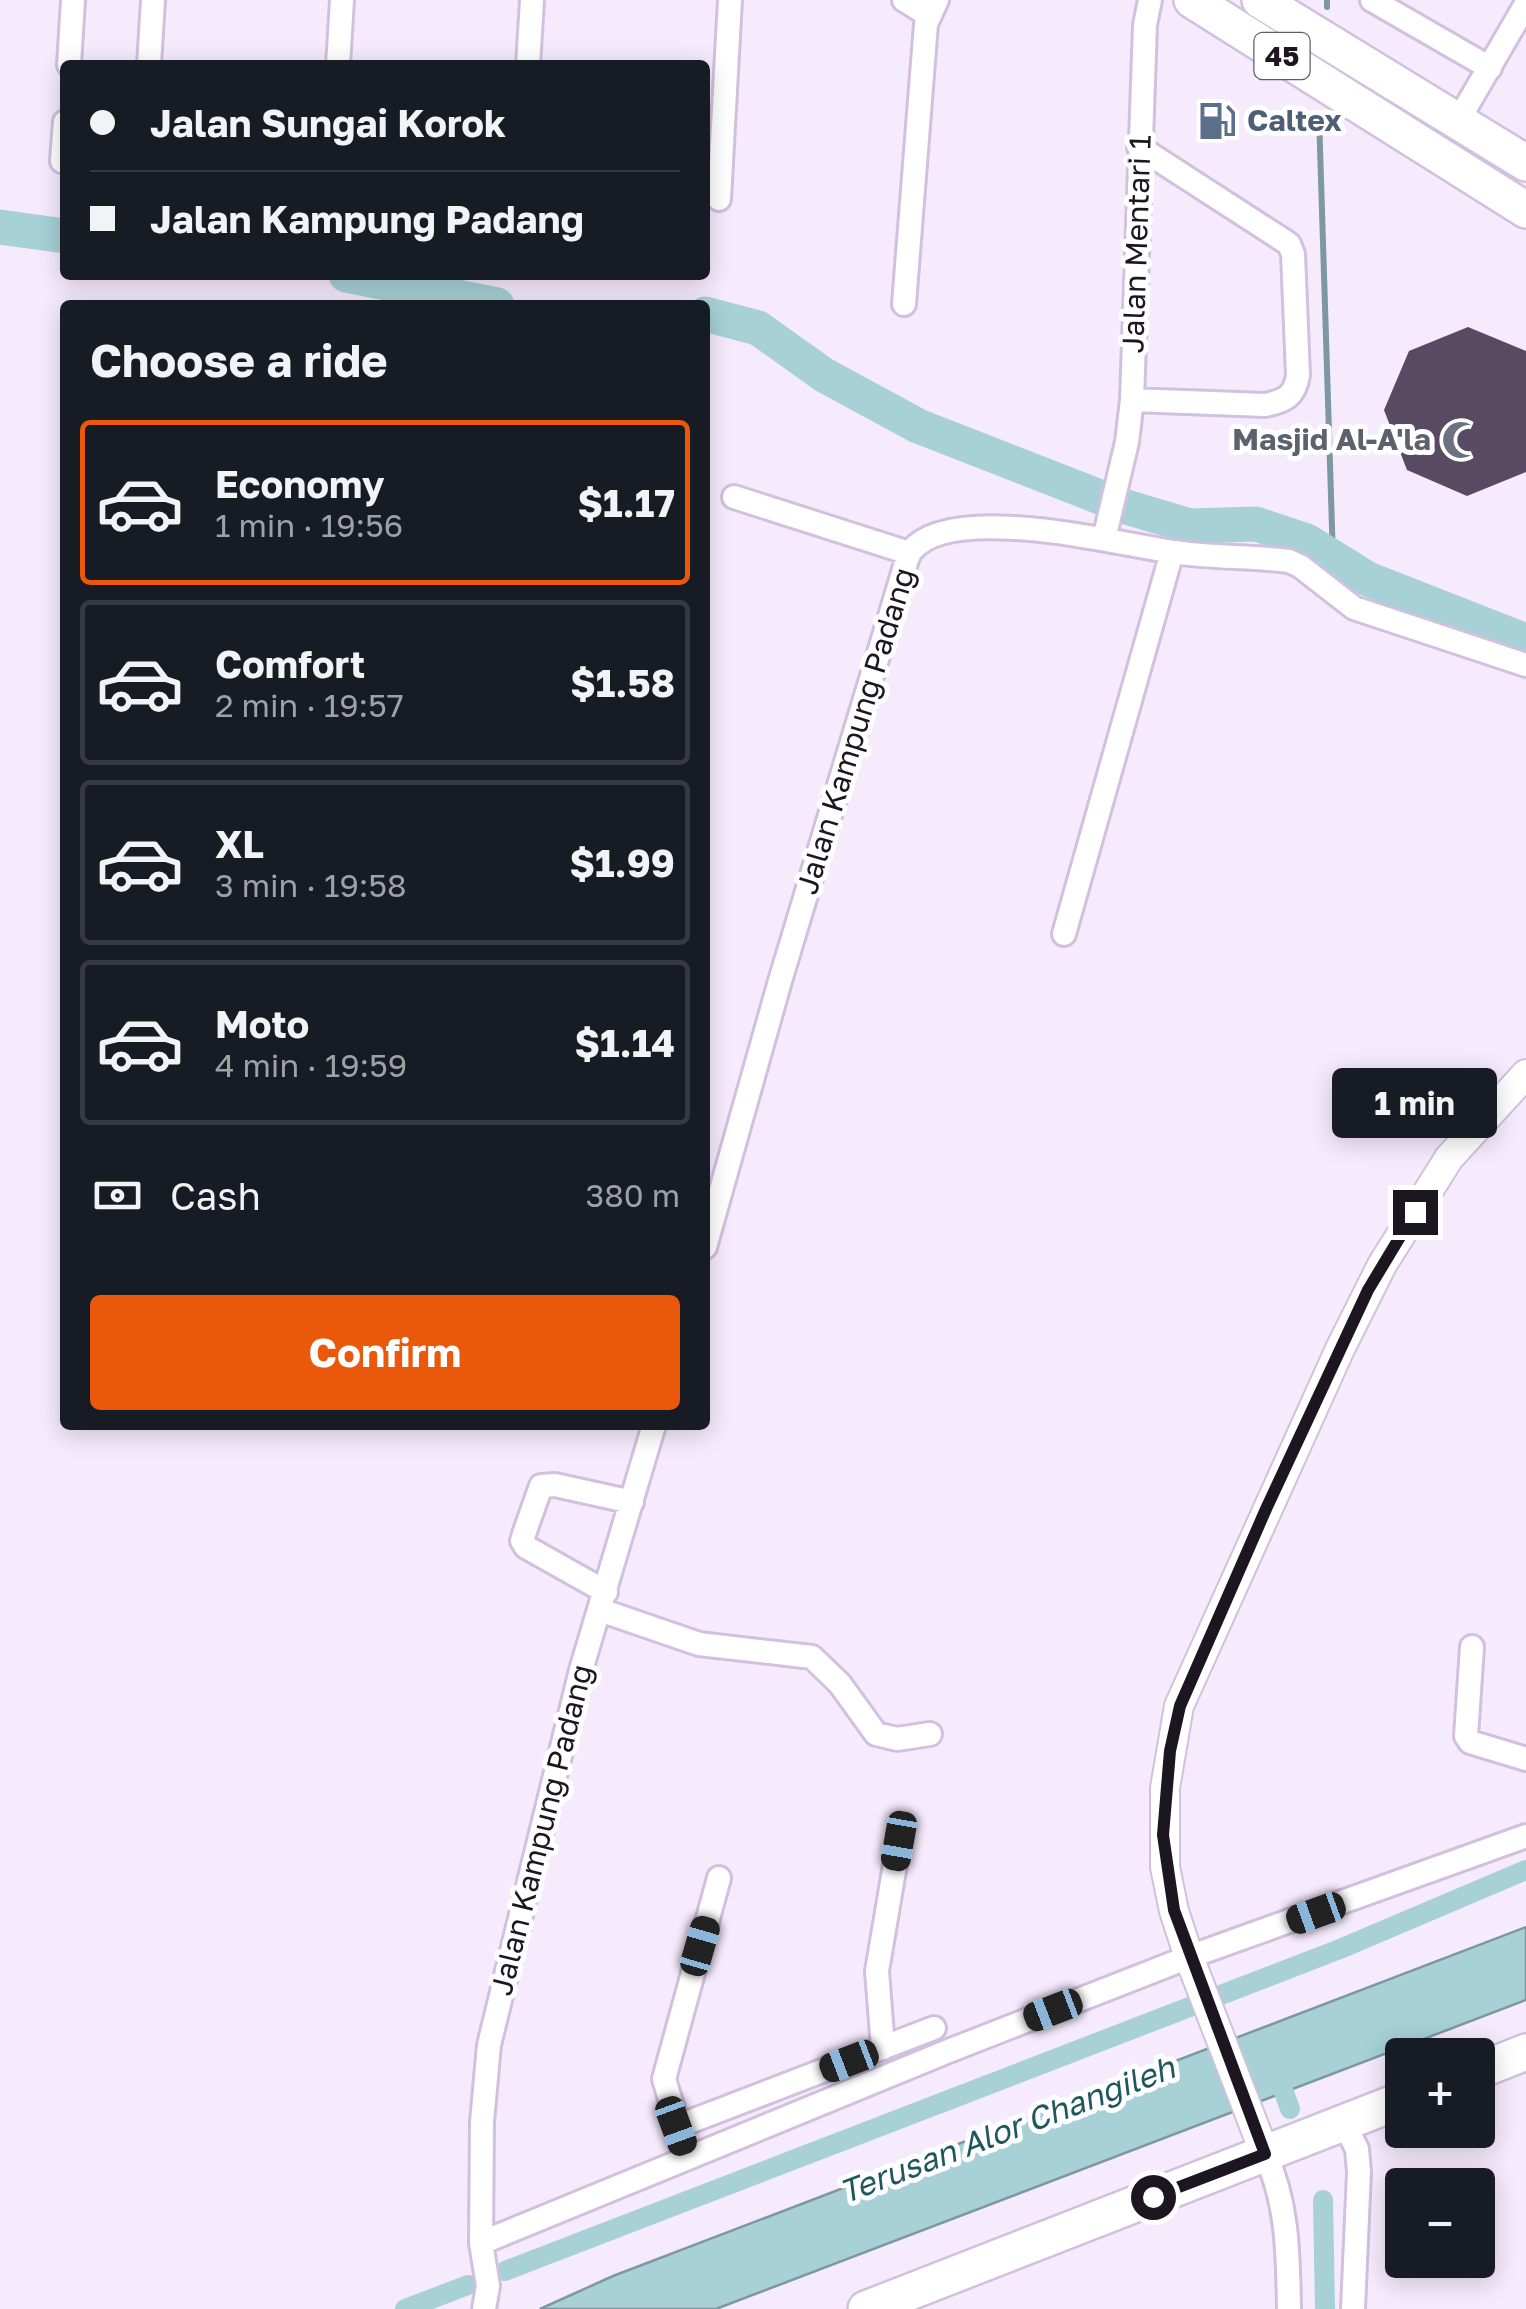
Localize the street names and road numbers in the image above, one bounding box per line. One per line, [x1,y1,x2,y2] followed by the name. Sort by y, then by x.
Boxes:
[1254,33,1310,79] road number: 45
[1114,134,1158,354] street label: Jalan Mentari 1
[788,563,922,898] street label: Jalan Kampung Padang
[482,1661,600,1999] street label: Jalan Kampung Padang

